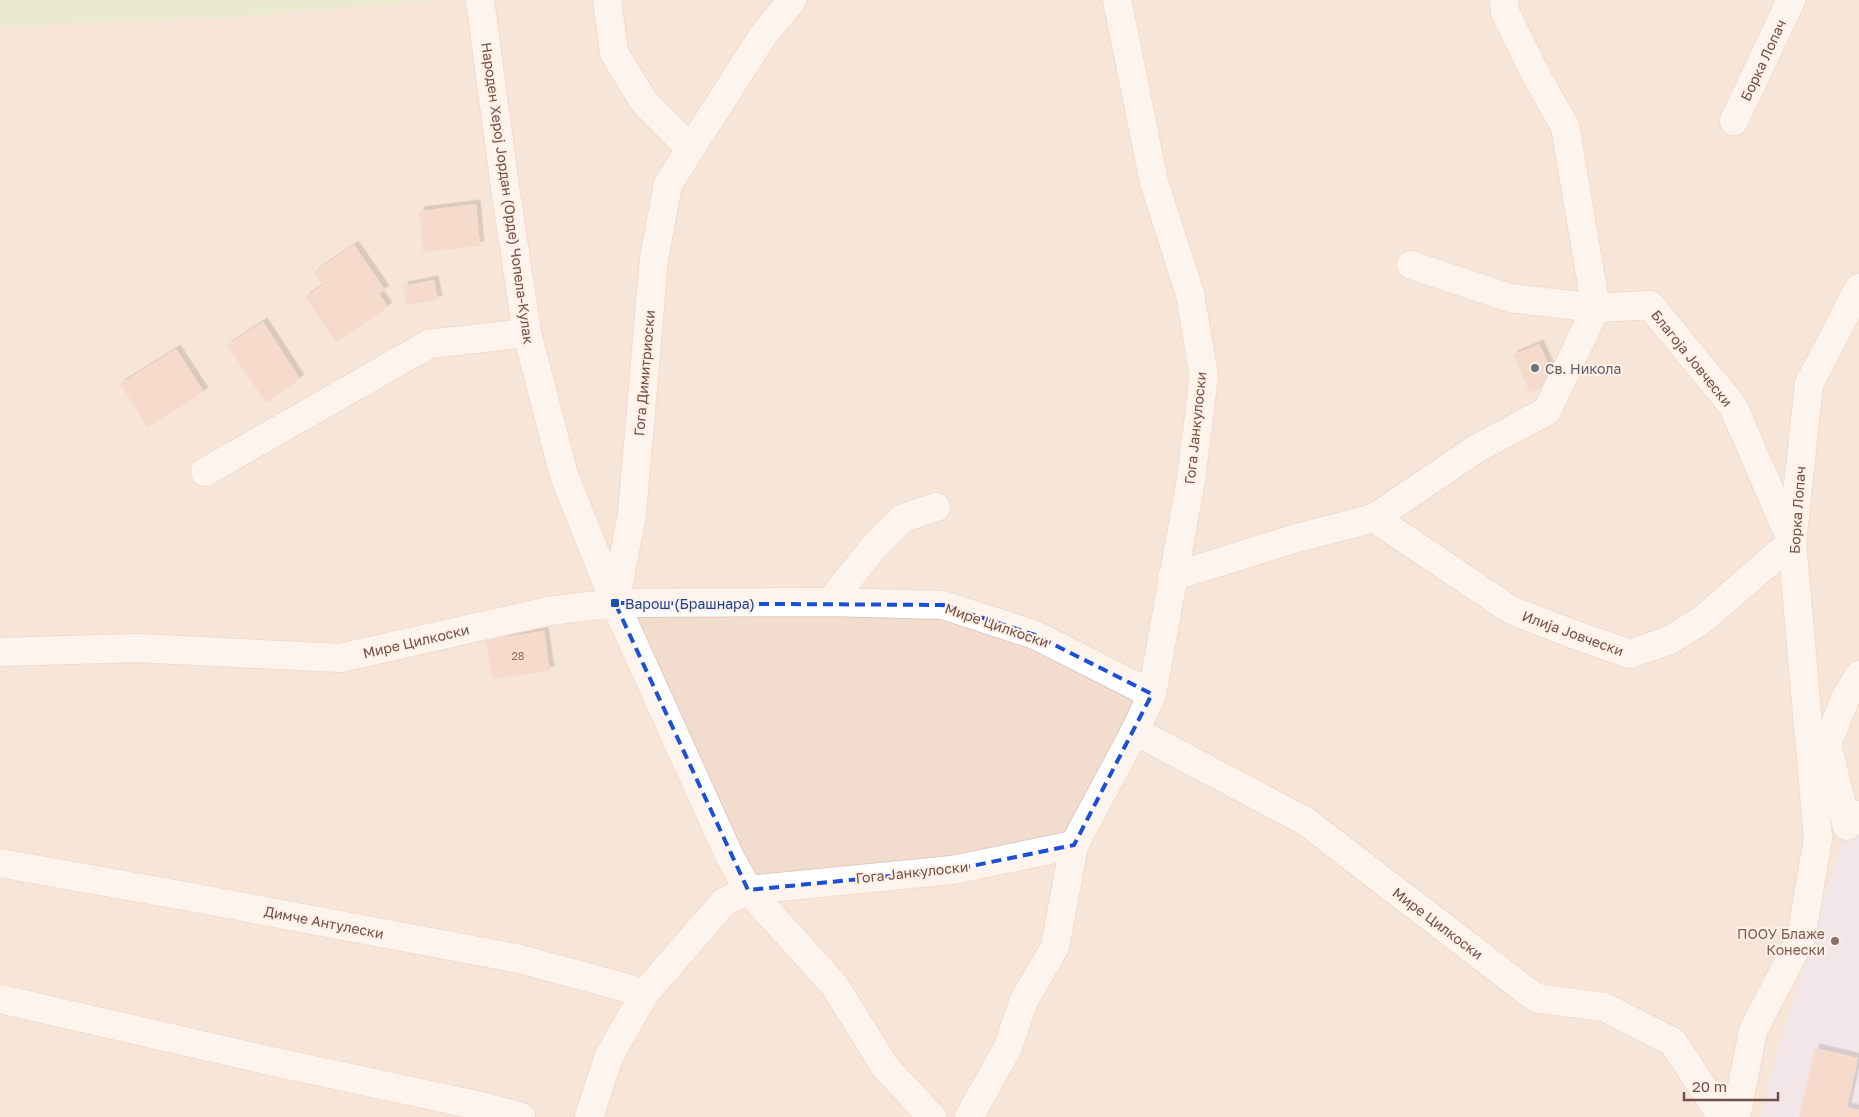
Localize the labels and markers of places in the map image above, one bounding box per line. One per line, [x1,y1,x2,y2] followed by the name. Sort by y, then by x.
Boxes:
[1545,360,1621,377] place label: Св. Никола
[1529,362,1541,374] marker: Св. Никола
[625,595,755,612] place label: Варош (Брашнара)
[609,597,621,609] marker: Варош (Брашнара)
[1737,925,1825,958] place label: ПООУ Блаже Конески
[1829,935,1841,947] marker: ПООУ Блаже Конески

